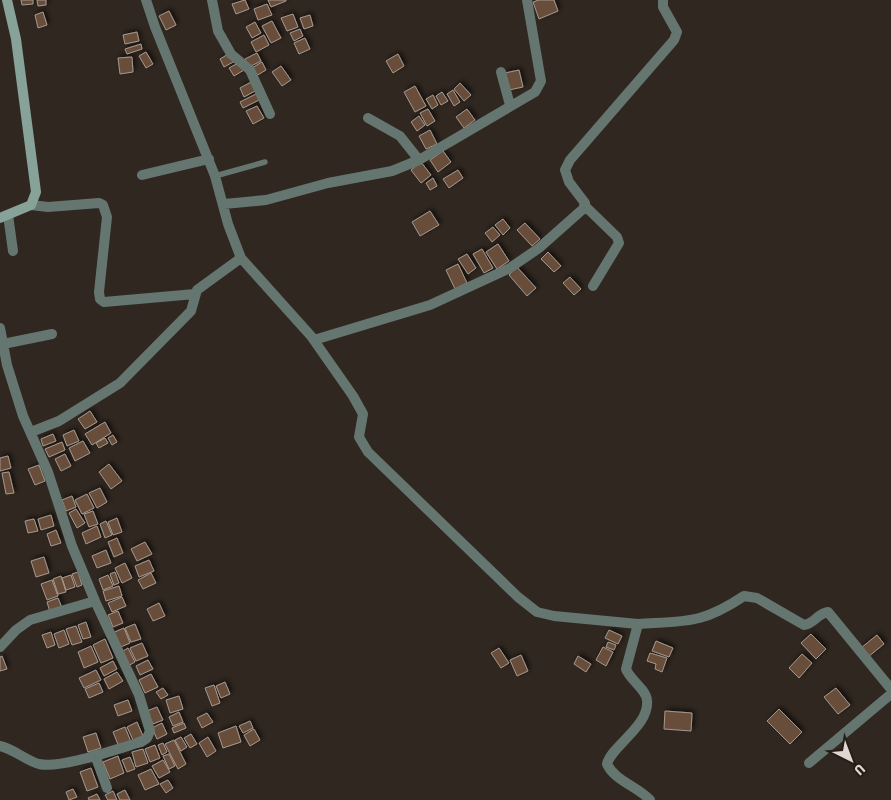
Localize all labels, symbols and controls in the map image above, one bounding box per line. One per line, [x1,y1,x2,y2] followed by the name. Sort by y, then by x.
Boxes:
[826,735,876,785] north arrow
[851,761,868,778] text: U

